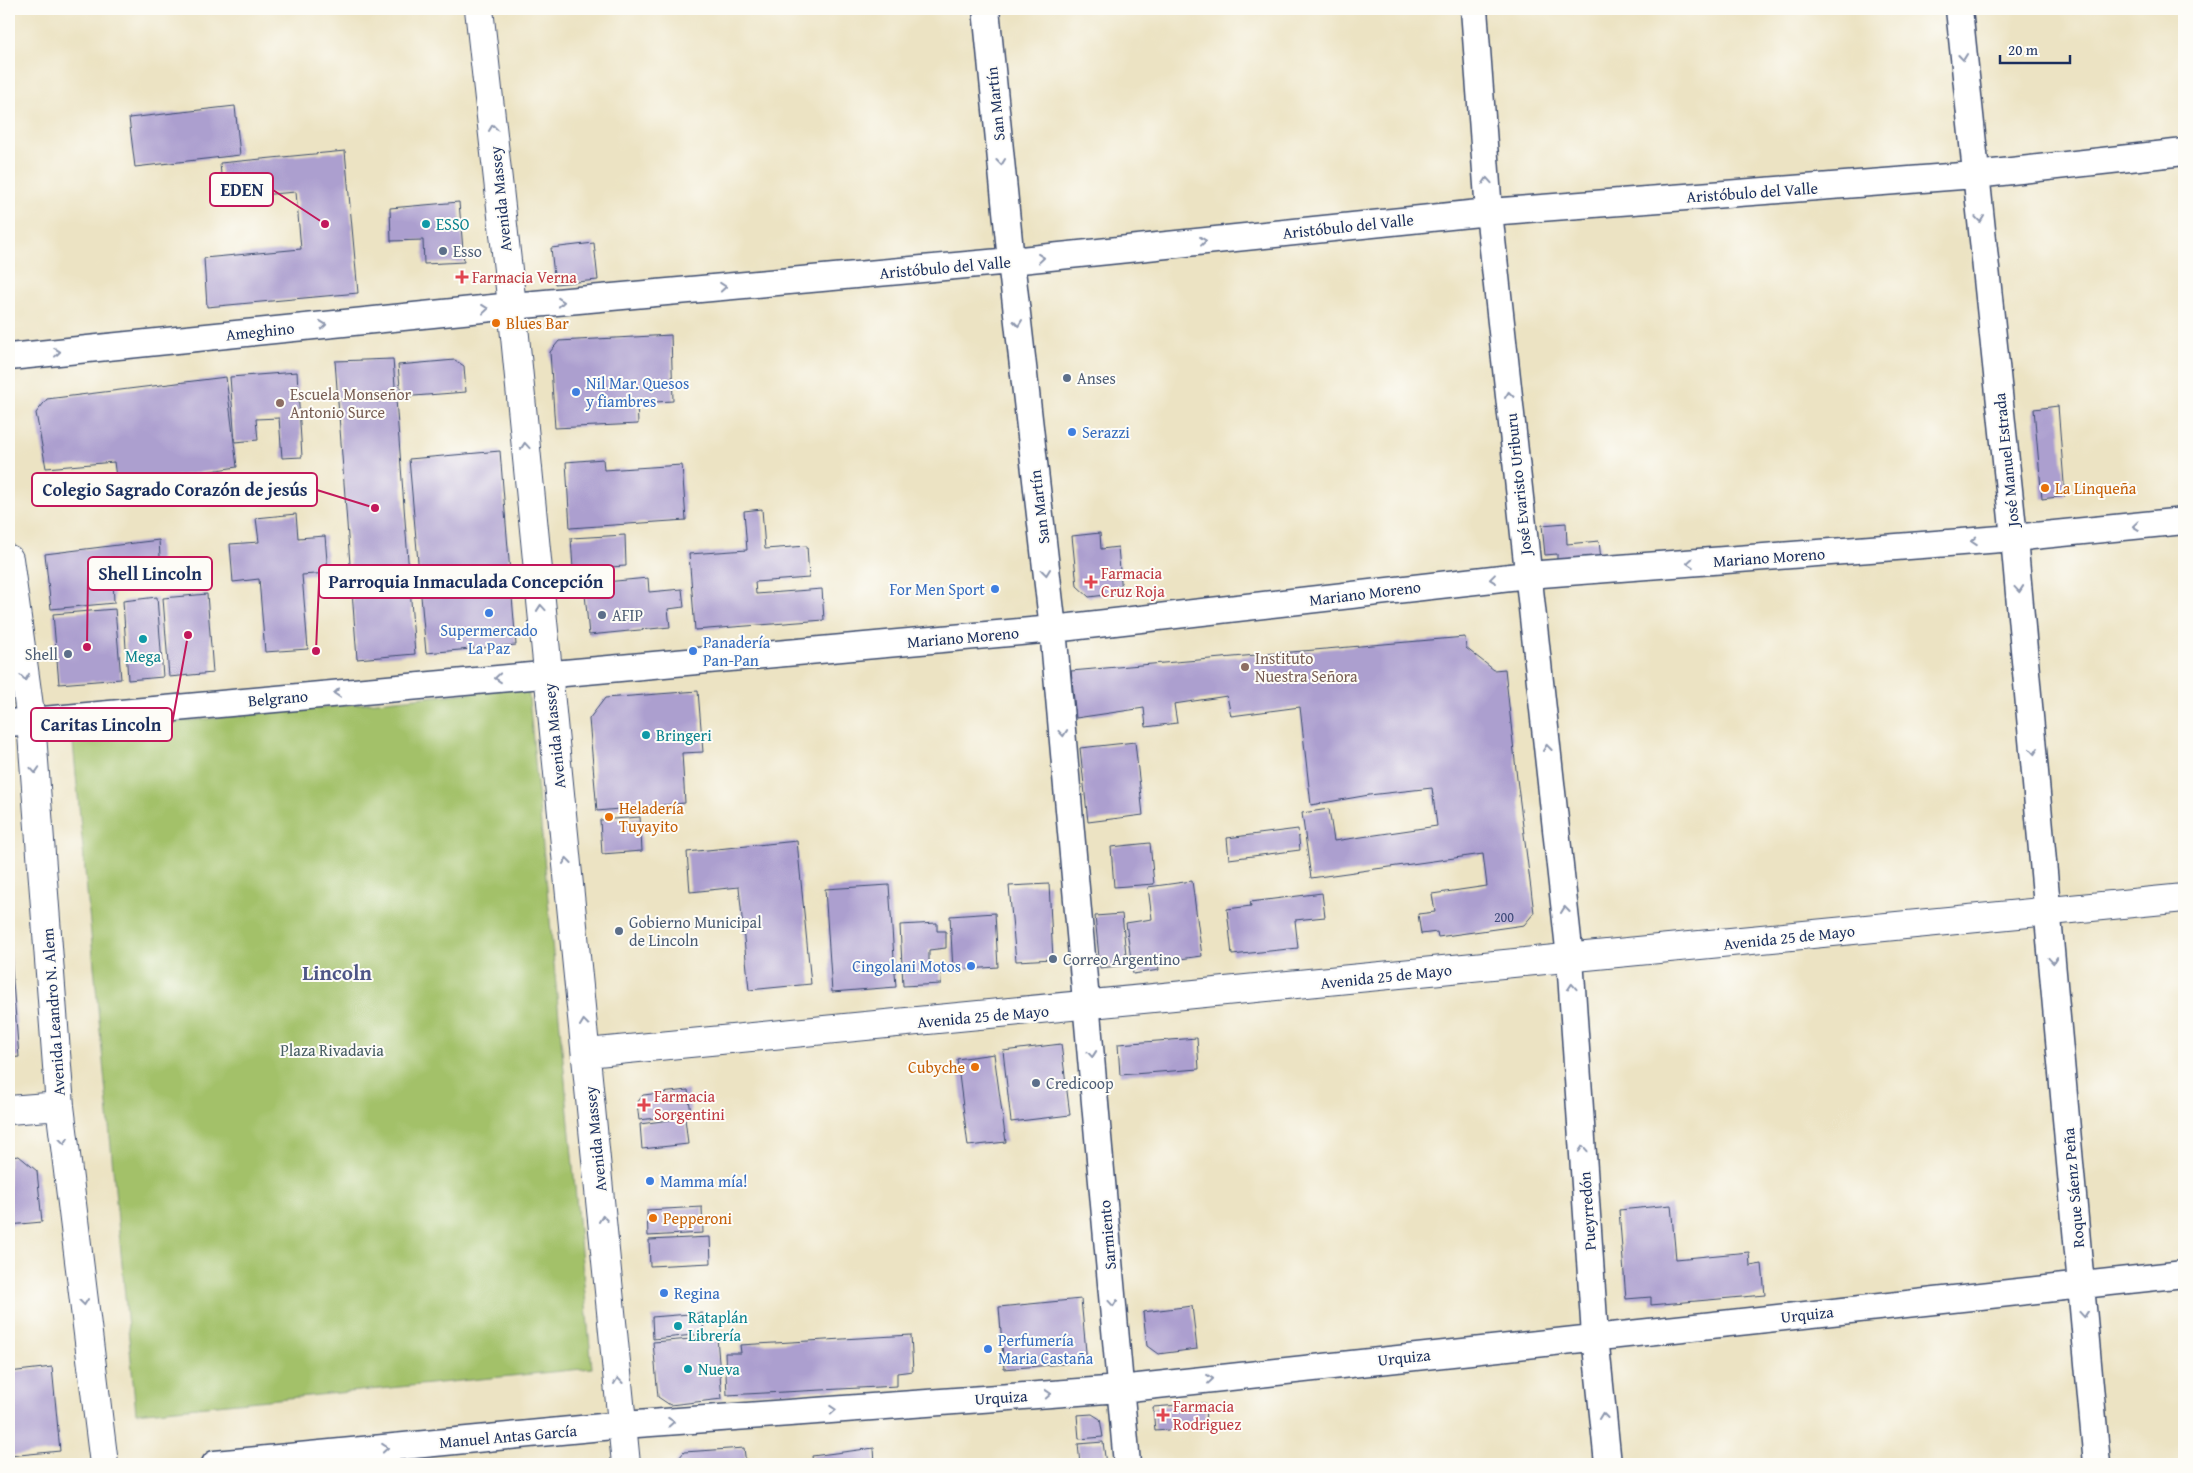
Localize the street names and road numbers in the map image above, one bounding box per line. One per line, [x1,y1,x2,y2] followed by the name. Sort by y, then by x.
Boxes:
[979,66,1011,142] street label: San Martín
[483,145,517,253] street label: Avenida Massey
[1685,175,1819,209] street label: Aristóbulo del Valle
[1281,207,1415,245] street label: Aristóbulo del Valle
[878,249,1012,285] street label: Aristóbulo del Valle
[224,315,296,347] street label: Ameghino
[1987,391,2025,530] street label: José Manuel Estrada
[1499,412,1538,558] street label: José Evaristo Uriburu
[1023,469,1055,545] street label: San Martín
[1712,541,1826,573] street label: Mariano Moreno
[1308,574,1422,612] street label: Mariano Moreno
[906,620,1020,654] street label: Mariano Moreno
[537,682,571,790] street label: Avenida Massey
[247,683,309,713] street label: Belgrano
[1722,918,1856,956] street label: Avenida 25 de Mayo
[35,927,71,1097] street label: Avenida Leandro N. Alem
[1319,957,1453,995] street label: Avenida 25 de Mayo
[916,998,1050,1034] street label: Avenida 25 de Mayo
[578,1085,612,1193] street label: Avenida Massey
[2056,1126,2090,1249] street label: Roque Sáenz Peña
[1572,1171,1602,1251] street label: Pueyrredón
[1092,1199,1122,1271] street label: Sarmiento
[1779,1299,1835,1329] street label: Urquiza
[1376,1342,1432,1372] street label: Urquiza
[974,1383,1029,1411] street label: Urquiza
[438,1418,578,1454] street label: Manuel Antas García

